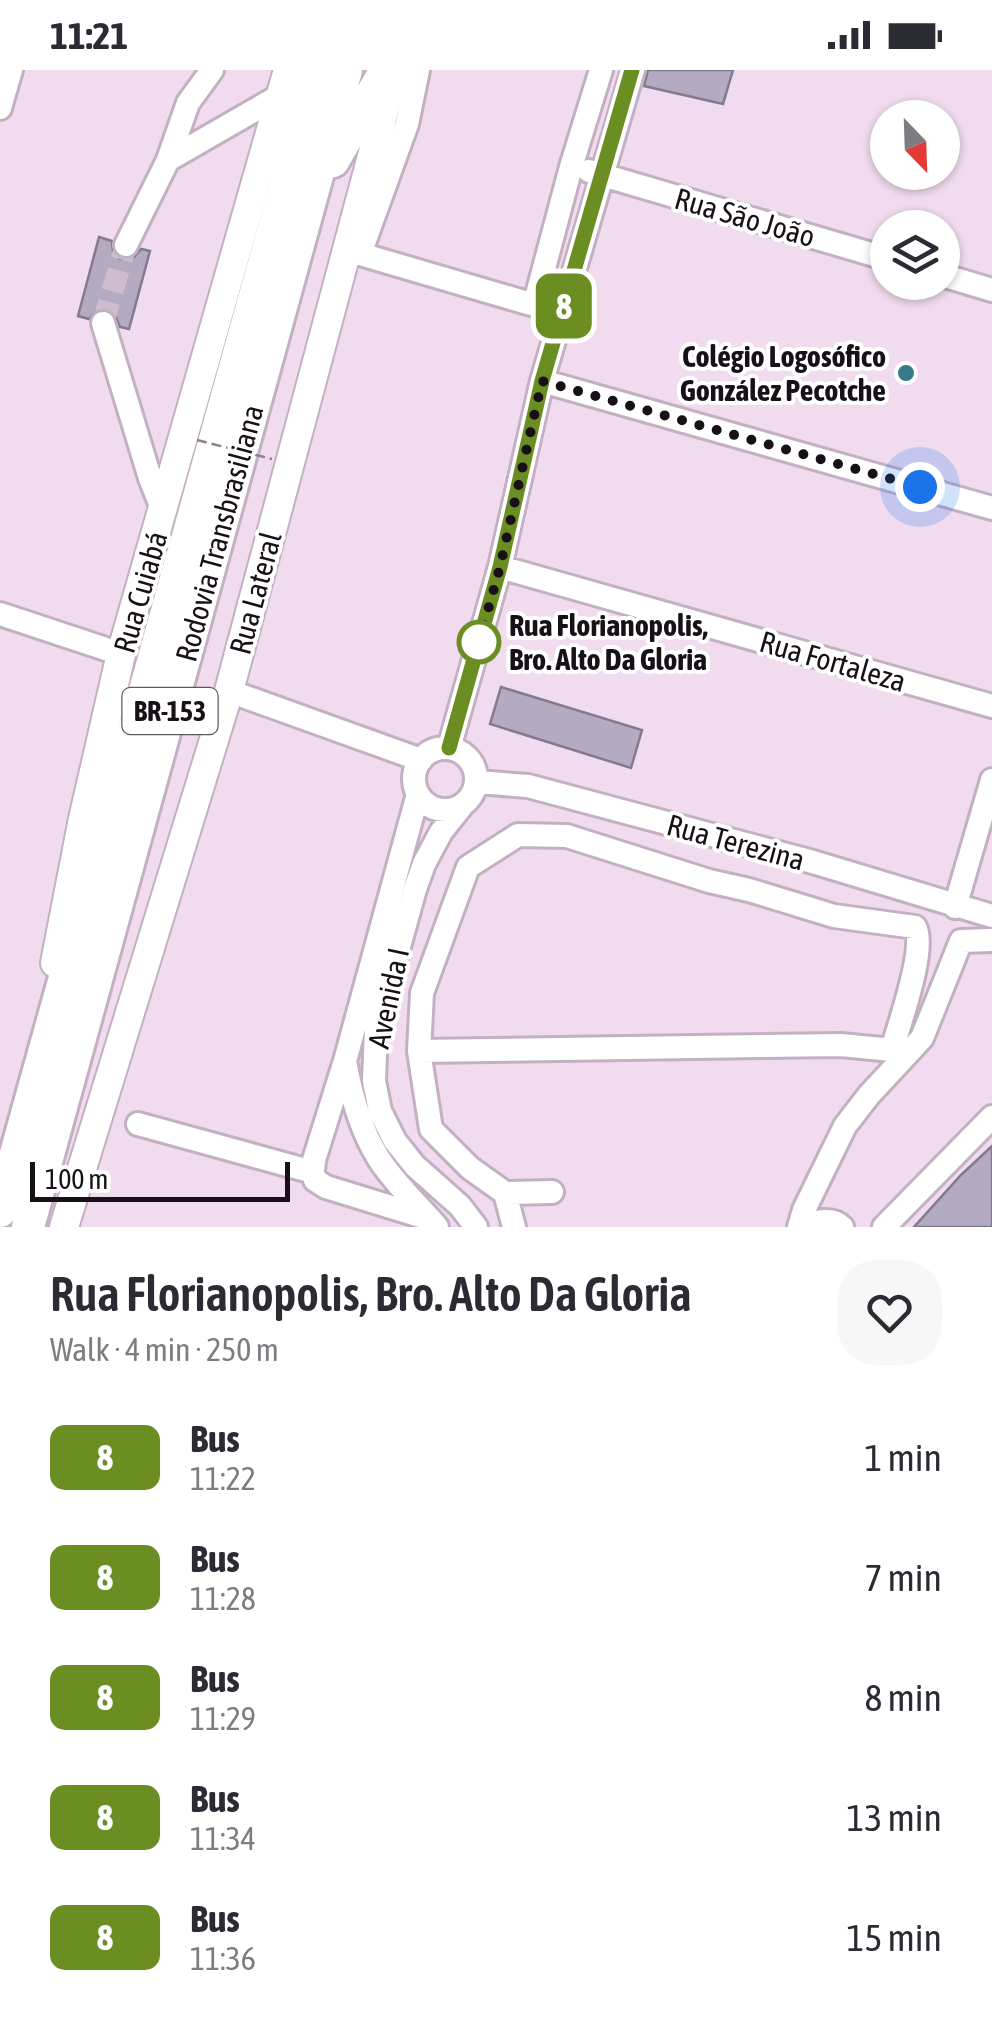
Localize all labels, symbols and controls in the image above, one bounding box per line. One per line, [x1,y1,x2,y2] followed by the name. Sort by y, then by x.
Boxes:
[50,14,128,57] text: 11:21
[870,100,960,190] north arrow
[870,100,960,300] map controls
[671,181,819,253] street label: Rua São João
[870,210,960,300] button: layers
[532,274,596,338] line badge: 8
[556,286,572,326] text: 8
[680,339,886,407] place label: Colégio Logosófico González Pecotche
[895,362,917,384] marker: Colégio Logosófico González Pecotche
[168,401,270,665] street label: Rodovia Transbrasiliana
[895,462,945,512] your location
[106,527,174,657] street label: Rua Cuiabá
[222,528,288,658] street label: Rua Lateral
[509,608,708,676] place label: Rua Florianopolis, Bro. Alto Da Gloria
[458,621,500,663] marker: Rua Florianopolis, Bro. Alto Da Gloria
[756,624,910,698] street label: Rua Fortaleza
[122,688,218,734] road number: BR-153
[663,807,809,877] street label: Rua Terezina
[361,945,415,1051] street label: Avenida I
[30,1157,290,1202] scale bar
[45,1163,108,1195] text: 100 m
[837,1260,942,1365] button: heart
[50,1266,692,1321] text: Rua Florianopolis, Bro. Alto Da Gloria
[50,1331,279,1368] text: Walk · 4 min · 250 m
[190,1417,240,1460] text: Bus
[864,1436,942,1479] text: 1 min
[97,1437,113,1477] text: 8
[190,1460,256,1497] text: 11:22
[190,1537,240,1580] text: Bus
[864,1556,942,1599] text: 7 min
[97,1557,113,1597] text: 8
[190,1580,256,1617] text: 11:28
[190,1657,240,1700] text: Bus
[864,1676,942,1719] text: 8 min
[97,1677,113,1717] text: 8
[190,1700,256,1737] text: 11:29
[190,1777,240,1820] text: Bus
[847,1796,942,1839] text: 13 min
[97,1797,113,1837] text: 8
[190,1820,256,1857] text: 11:34
[190,1897,240,1940] text: Bus
[847,1916,942,1959] text: 15 min
[97,1917,113,1957] text: 8
[190,1940,256,1977] text: 11:36

